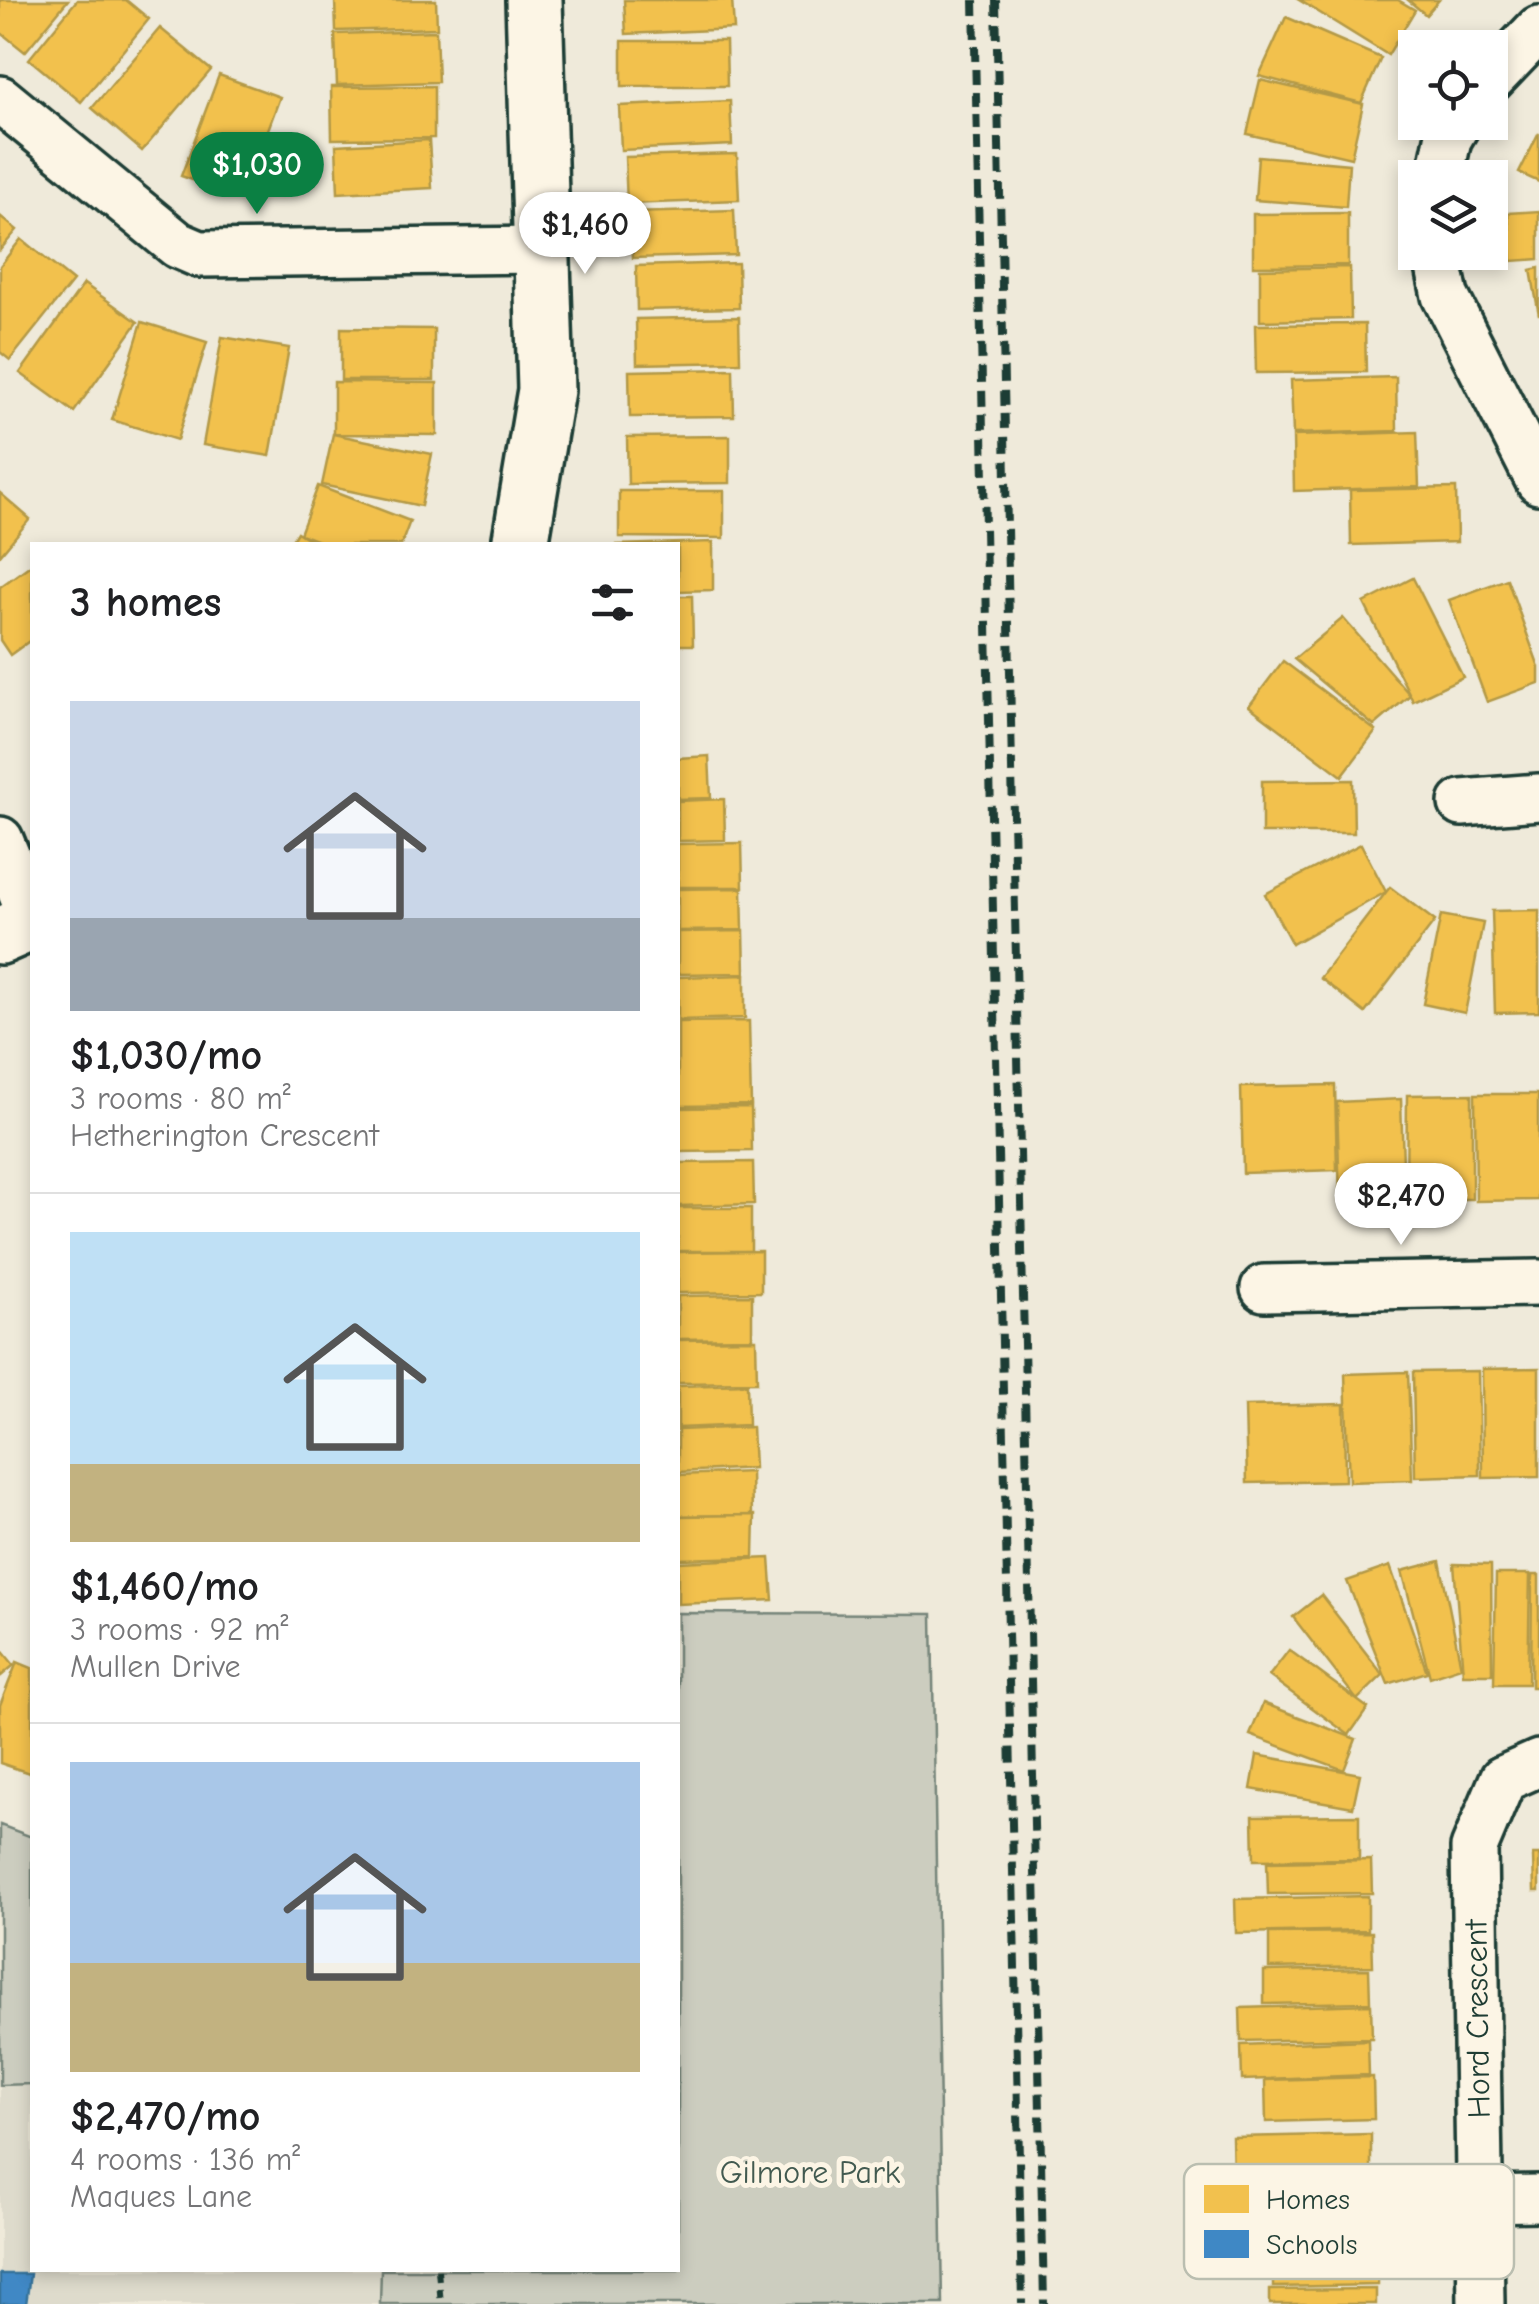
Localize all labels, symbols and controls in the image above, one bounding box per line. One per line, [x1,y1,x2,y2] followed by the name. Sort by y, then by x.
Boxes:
[1398,30,1508,270] map controls
[1398,30,1508,140] button: locate
[176,132,338,217] pin: $1,030
[212,146,302,183] text: $1,030
[1398,160,1508,270] button: layers
[504,192,666,277] pin: $1,460
[541,206,629,243] text: $1,460
[585,575,640,630] icon: filters
[70,578,221,627] text: 3 homes
[265,766,445,946] icon: home
[70,1031,262,1080] text: $1,030/mo
[70,1080,291,1117] text: 3 rooms · 80 m²
[70,1117,379,1154] text: Hetherington Crescent
[1320,1163,1482,1248] pin: $2,470
[1356,1177,1446,1214] text: $2,470
[265,1297,445,1477] icon: home
[70,1562,259,1611] text: $1,460/mo
[70,1611,289,1648] text: 3 rooms · 92 m²
[70,1648,240,1685] text: Mullen Drive
[265,1827,445,2007] icon: home
[1457,1918,1498,2119] street label: Hord Crescent
[70,2092,260,2141] text: $2,470/mo
[70,2141,300,2178] text: 4 rooms · 136 m²
[720,2154,901,2191] park label: Gilmore Park
[1184,2164,1514,2279] legend
[70,2178,252,2215] text: Maques Lane
[1266,2184,1350,2216] text: Homes
[1266,2229,1357,2261] text: Schools

